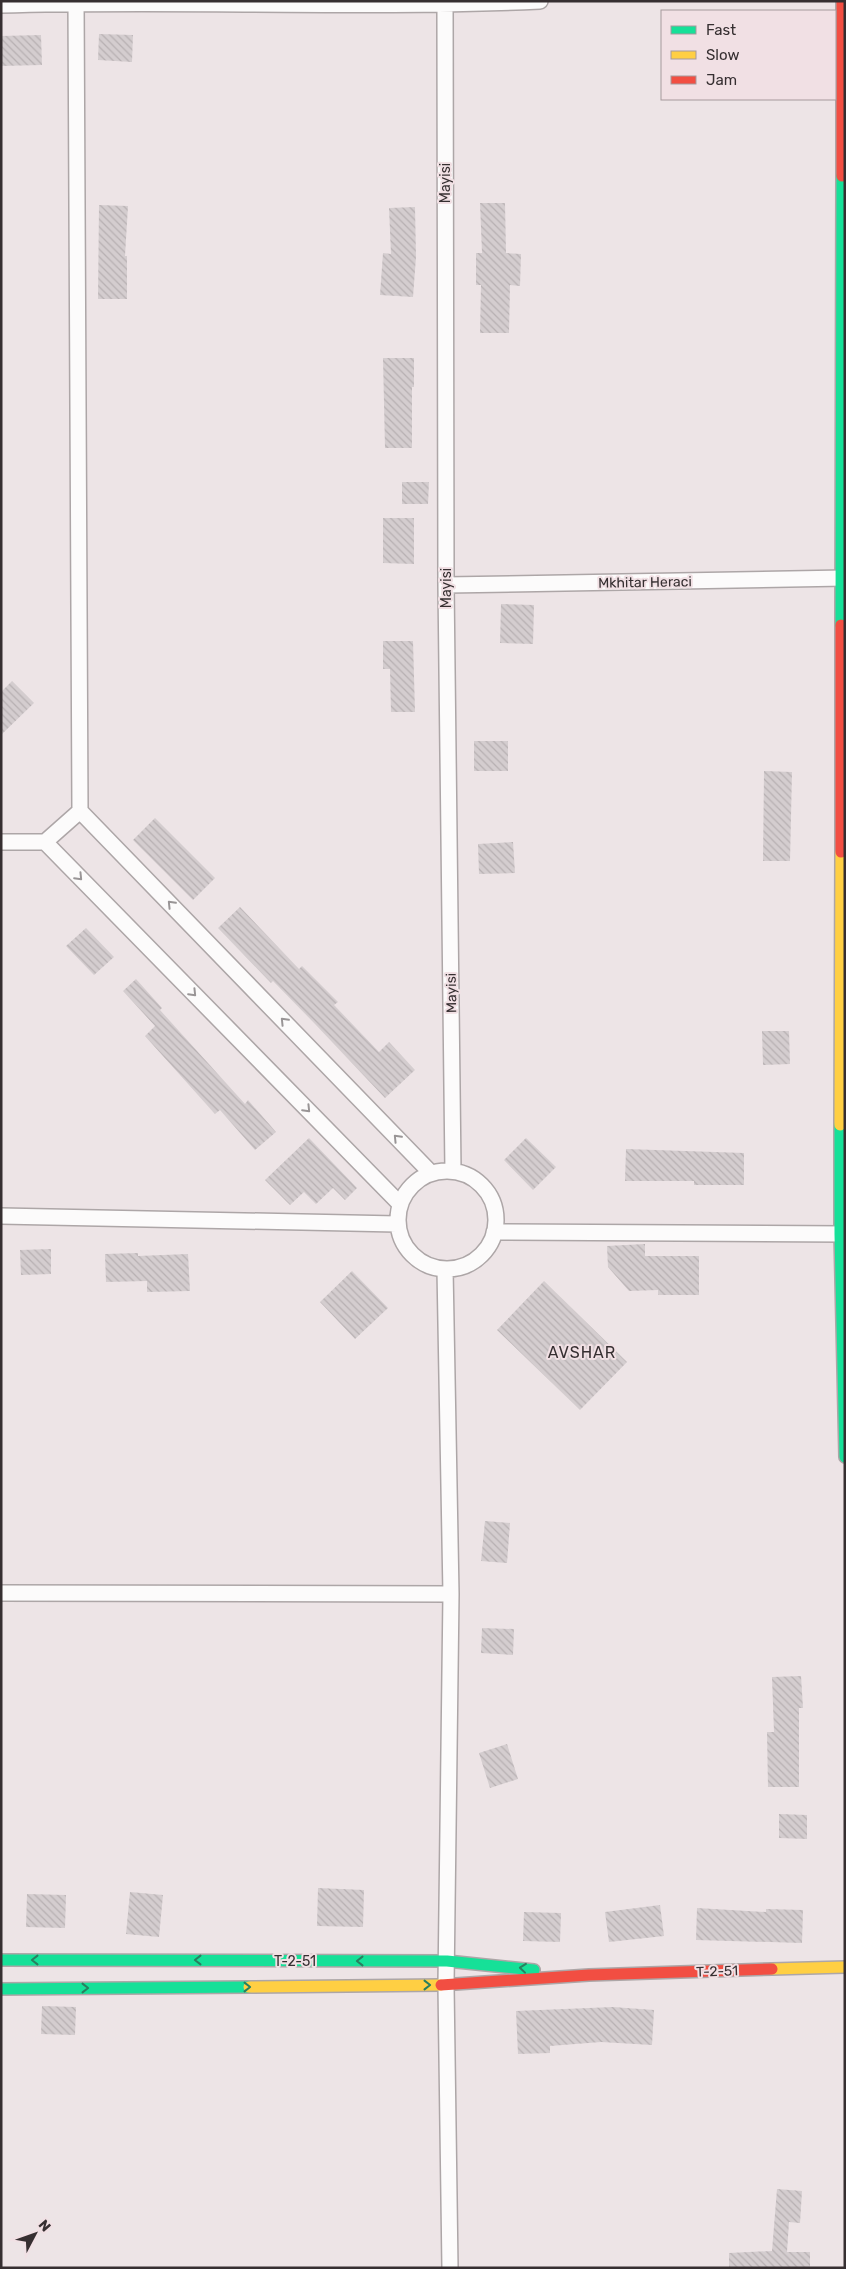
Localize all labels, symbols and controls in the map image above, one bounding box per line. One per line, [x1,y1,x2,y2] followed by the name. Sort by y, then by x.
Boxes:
[661,10,836,100] legend
[706,21,736,39] text: Fast
[706,46,739,64] text: Slow
[706,71,737,89] text: Jam
[437,163,454,203] street label: Mayisi
[438,568,455,608] street label: Mayisi
[598,573,692,592] street label: Mkhitar Heraci
[73,871,82,880] one-way arrow
[168,901,177,910] one-way arrow
[443,973,460,1013] street label: Mayisi
[187,988,196,997] one-way arrow
[281,1018,290,1027] one-way arrow
[301,1104,310,1113] one-way arrow
[394,1134,403,1143] one-way arrow
[548,1343,616,1362] district label: AVSHAR
[274,1953,316,1970] street label: T-2-51
[31,1955,39,1965] one-way arrow
[194,1955,202,1965] one-way arrow
[356,1956,364,1966] one-way arrow
[696,1962,738,1981] street label: T-2-51
[518,1963,526,1974] one-way arrow
[424,1980,432,1991] one-way arrow
[244,1982,252,1992] one-way arrow
[82,1983,89,1993] one-way arrow
[10,2209,60,2259] north arrow
[35,2216,54,2235] text: N

